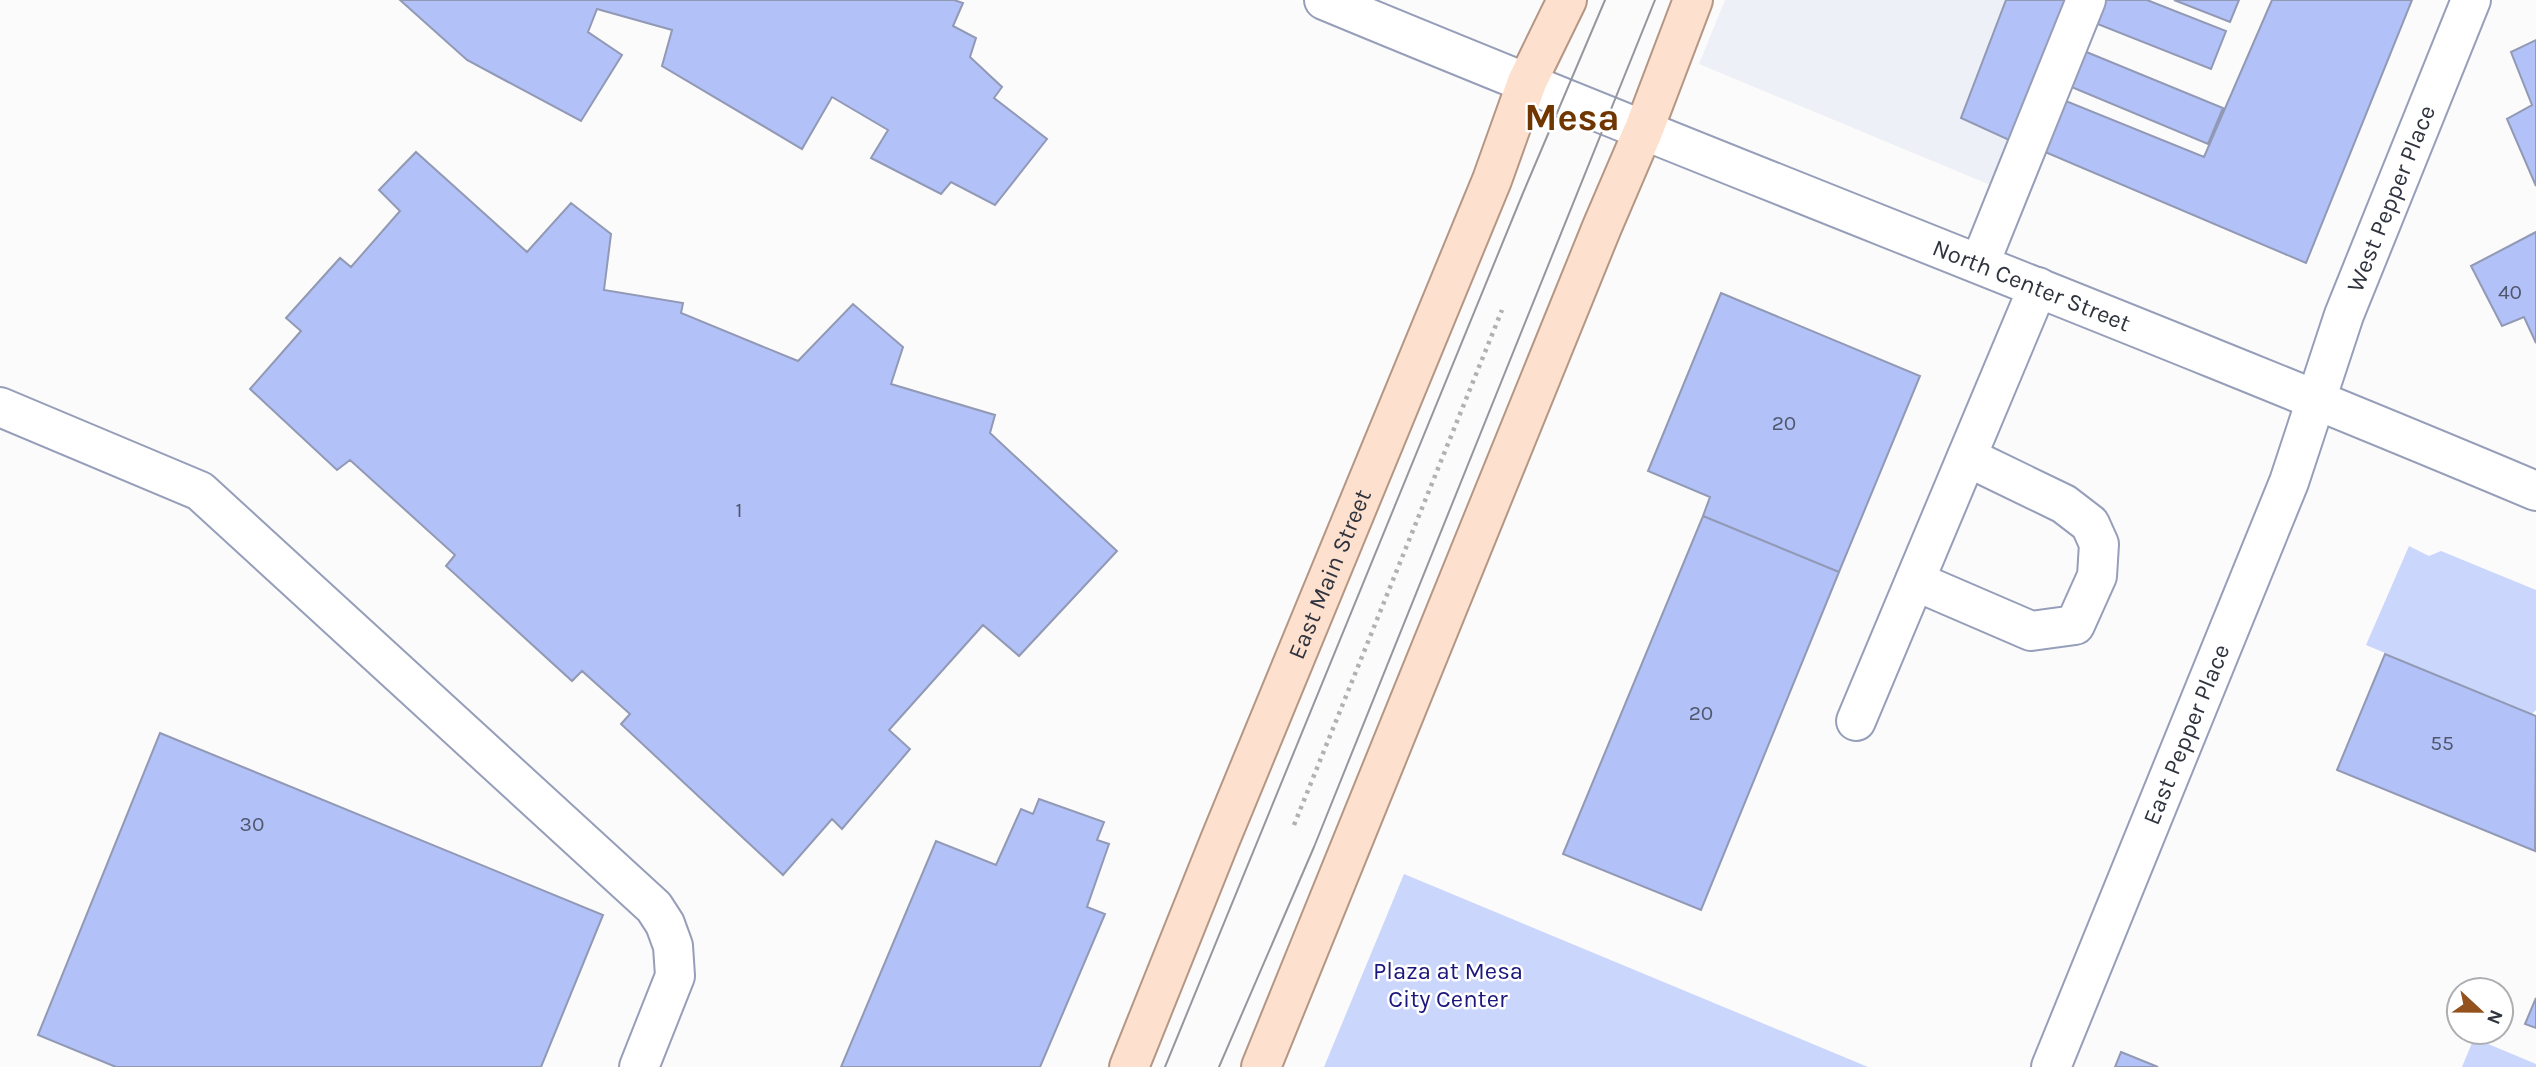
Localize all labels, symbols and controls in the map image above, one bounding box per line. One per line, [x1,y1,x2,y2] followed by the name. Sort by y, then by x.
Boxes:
[1524,95,1620,140] district label: Mesa
[2341,101,2441,296] street label: West Pepper Place
[1929,233,2135,337] street label: North Center Street
[2498,280,2522,304] house number: 40
[1772,411,1796,435] house number: 20
[1282,485,1377,663] street label: East Main Street
[736,498,742,522] house number: 1
[2137,640,2236,829] street label: East Pepper Place
[1689,701,1713,725] house number: 20
[2430,731,2454,755] house number: 55
[240,812,264,836] house number: 30
[1373,957,1523,1013] park label: Plaza at Mesa City Center
[2445,976,2515,1046] north arrow
[2482,1007,2508,1027] text: N

